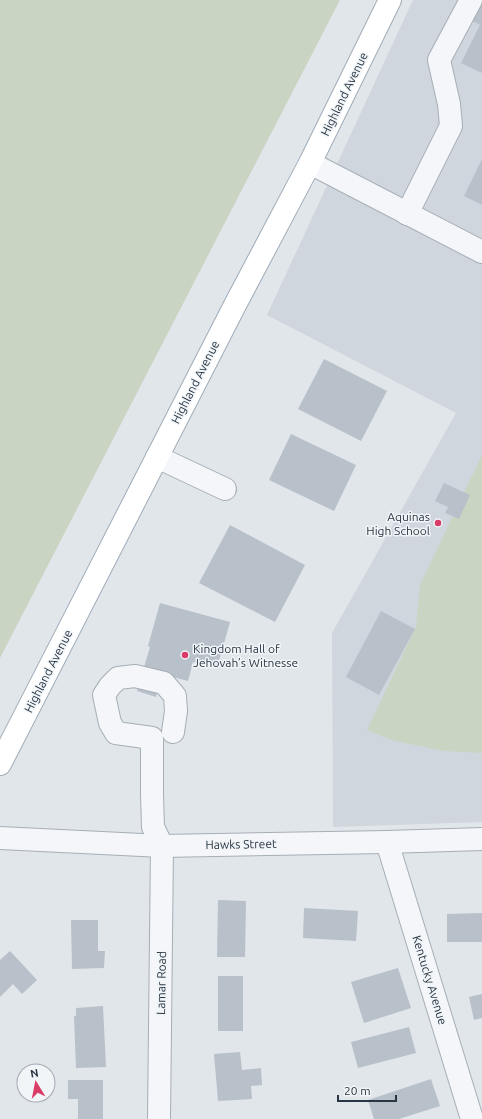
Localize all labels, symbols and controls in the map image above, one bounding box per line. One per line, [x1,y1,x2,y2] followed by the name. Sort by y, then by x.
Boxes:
[318,50,370,138] street label: Highland Avenue
[168,338,222,426] street label: Highland Avenue
[366,510,430,537] place label: Aquinas High School
[433,518,443,528] marker: Aquinas High School
[21,627,75,715] street label: Highland Avenue
[193,642,298,669] place label: Kingdom Hall of Jehovah’s Witnesse
[180,650,190,660] marker: Kingdom Hall of Jehovah’s Witnesse
[205,837,277,851] street label: Hawks Street
[410,934,450,1026] street label: Kentucky Avenue
[154,951,168,1015] street label: Lamar Road
[16,1063,56,1103] north arrow
[29,1067,39,1080] text: N
[338,1077,396,1103] scale bar
[344,1084,371,1097] text: 20 m

